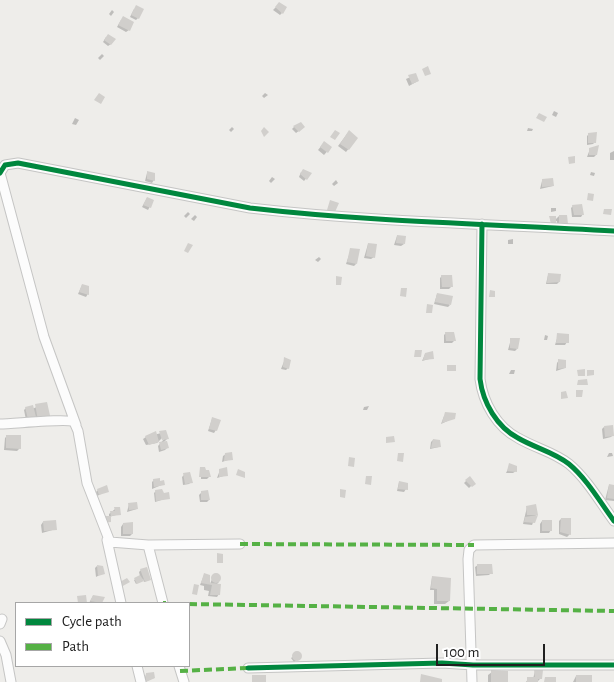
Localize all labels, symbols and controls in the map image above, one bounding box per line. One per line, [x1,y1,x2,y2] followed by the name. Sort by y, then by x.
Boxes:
[15,602,190,667] legend
[62,614,122,629] text: Cycle path
[439,634,548,666] scale bar
[62,639,89,654] text: Path
[444,645,479,660] text: 100 m

